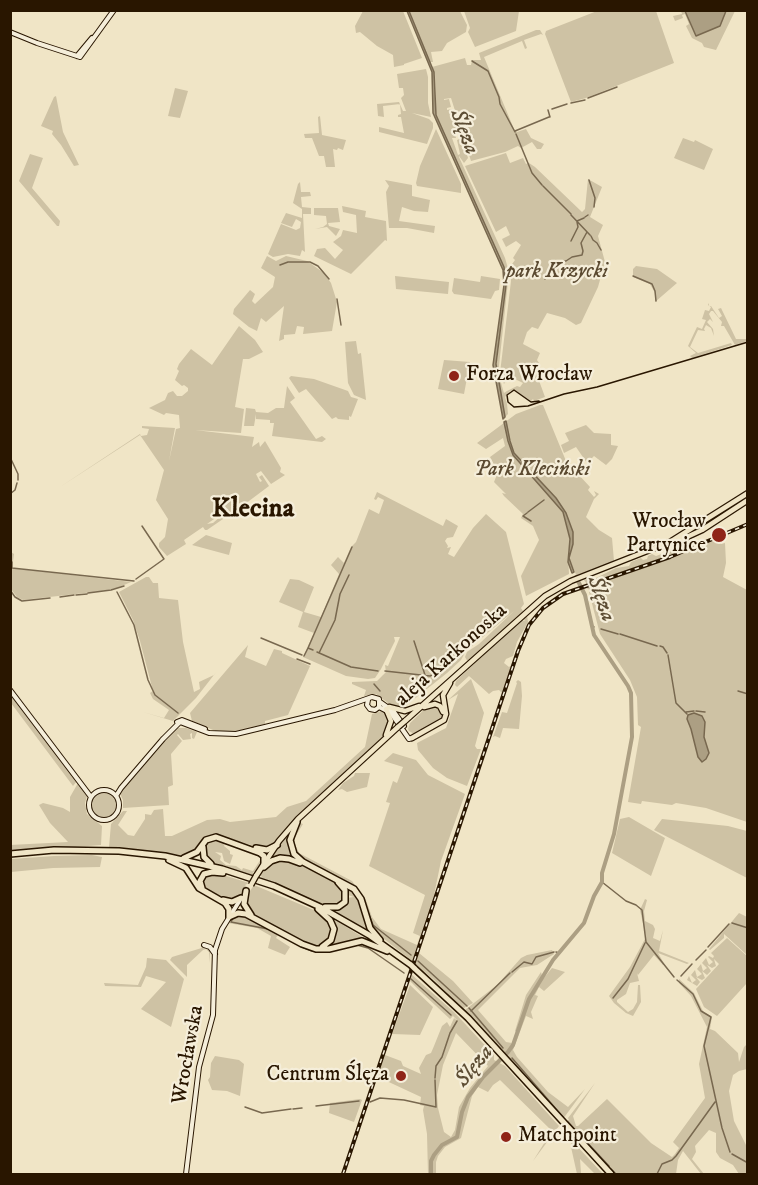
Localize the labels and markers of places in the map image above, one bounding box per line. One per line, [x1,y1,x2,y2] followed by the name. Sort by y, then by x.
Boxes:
[466,363,592,389] place label: Forza Wrocław
[447,369,461,383] marker: Forza Wrocław
[626,510,706,560] place label: Wrocław Partynice
[710,526,728,544] marker: Wrocław Partynice
[267,1063,389,1089] place label: Centrum Ślęza
[394,1069,408,1083] marker: Centrum Ślęza
[518,1124,617,1150] place label: Matchpoint
[499,1130,513,1144] marker: Matchpoint

